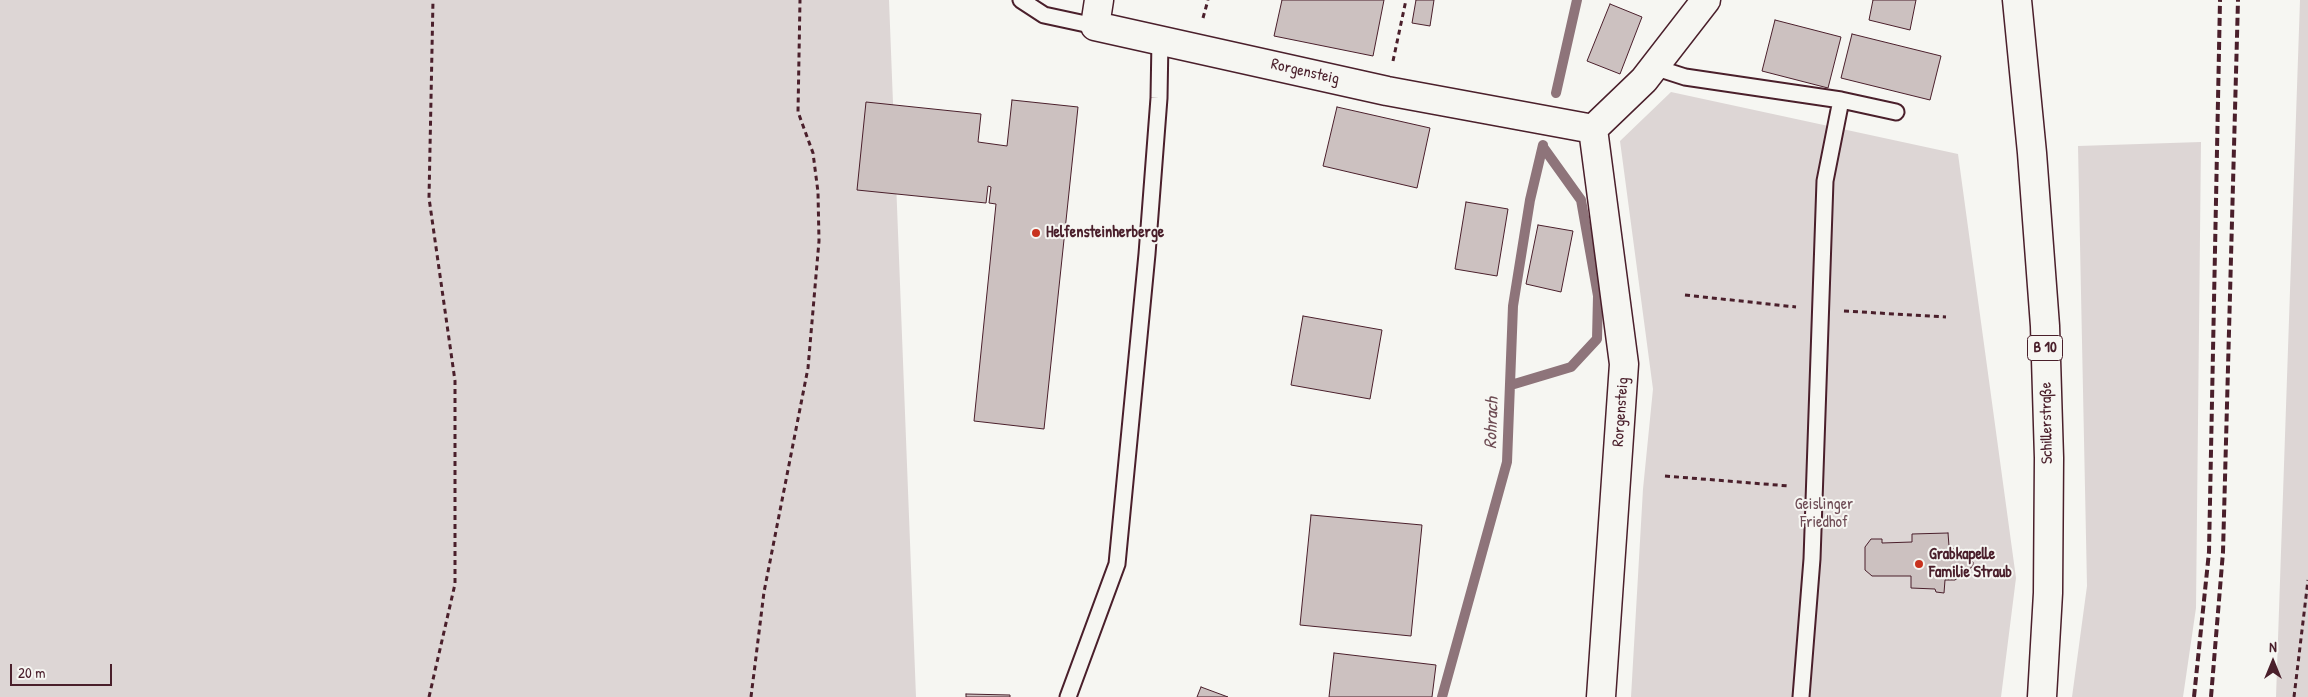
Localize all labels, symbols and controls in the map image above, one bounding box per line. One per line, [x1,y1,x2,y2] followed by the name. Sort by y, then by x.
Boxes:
[1269,55,1341,89] street label: Rorgensteig
[1046,223,1164,243] place label: Helfensteinherberge
[1030,227,1042,239] marker: Helfensteinherberge
[2028,336,2062,360] road number: B 10
[1609,377,1633,447] street label: Rorgensteig
[2037,382,2057,464] street label: Schillerstraße
[1480,397,1504,449] water label: Rohrach
[1795,495,1853,533] park label: Geislinger Friedhof
[1929,545,2012,583] place label: Grabkapelle Familie Straub
[1913,558,1925,570] marker: Grabkapelle Familie Straub
[2248,637,2298,687] north arrow
[2269,637,2277,656] text: N
[12,654,115,686] scale bar
[18,662,45,683] text: 20 m

